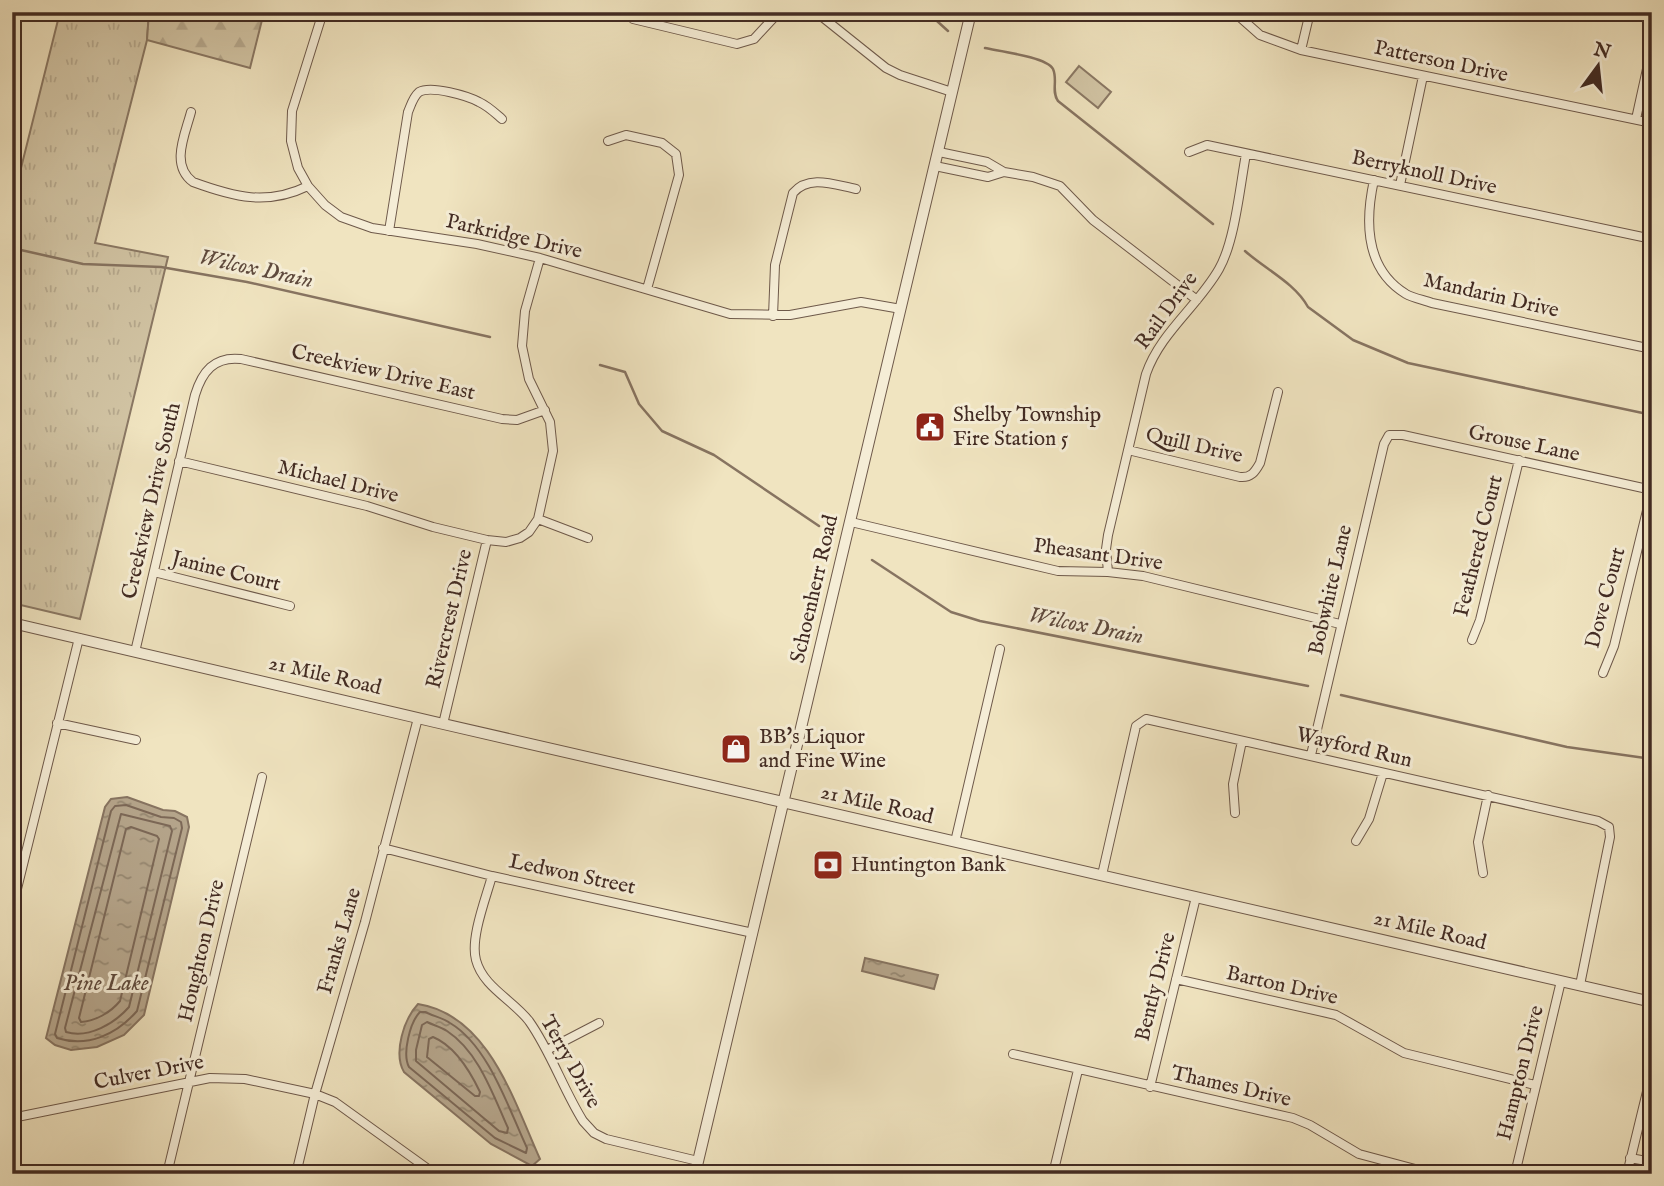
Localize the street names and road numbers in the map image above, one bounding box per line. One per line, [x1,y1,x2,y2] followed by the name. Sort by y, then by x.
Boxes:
[1372,35,1511,89] street label: Patterson Drive
[1349,144,1499,202] street label: Berryknoll Drive
[443,208,585,266] street label: Parkridge Drive
[1130,266,1205,355] street label: Rail Drive
[1421,267,1562,325] street label: Mandarin Drive
[289,339,477,407] street label: Creekview Drive East
[116,400,188,602] street label: Creekview Drive South
[1466,419,1582,469] street label: Grouse Lane
[1143,422,1245,470] street label: Quill Drive
[275,454,402,510] street label: Michael Drive
[1448,472,1510,620] street label: Feathered Court
[785,511,845,666] street label: Schoenherr Road
[1303,522,1359,658] street label: Bobwhite Lane
[1032,533,1165,577] street label: Pheasant Drive
[167,545,283,599] street label: Janine Court
[1580,545,1632,651] street label: Dove Court
[421,546,479,691] street label: Rivercrest Drive
[266,650,385,702] street label: 21 Mile Road
[1293,722,1415,774] street label: Wayford Run
[818,779,937,831] street label: 21 Mile Road
[506,848,638,902] street label: Ledwon Street
[172,877,232,1025] street label: Houghton Drive
[312,885,368,997] street label: Franks Lane
[1371,905,1490,957] street label: 21 Mile Road
[1129,929,1183,1044] street label: Bently Drive
[1224,960,1341,1012] street label: Barton Drive
[1491,1003,1551,1143] street label: Hampton Drive
[533,1011,607,1114] street label: Terry Drive
[92,1049,207,1097] street label: Culver Drive
[1168,1060,1294,1114] street label: Thames Drive

